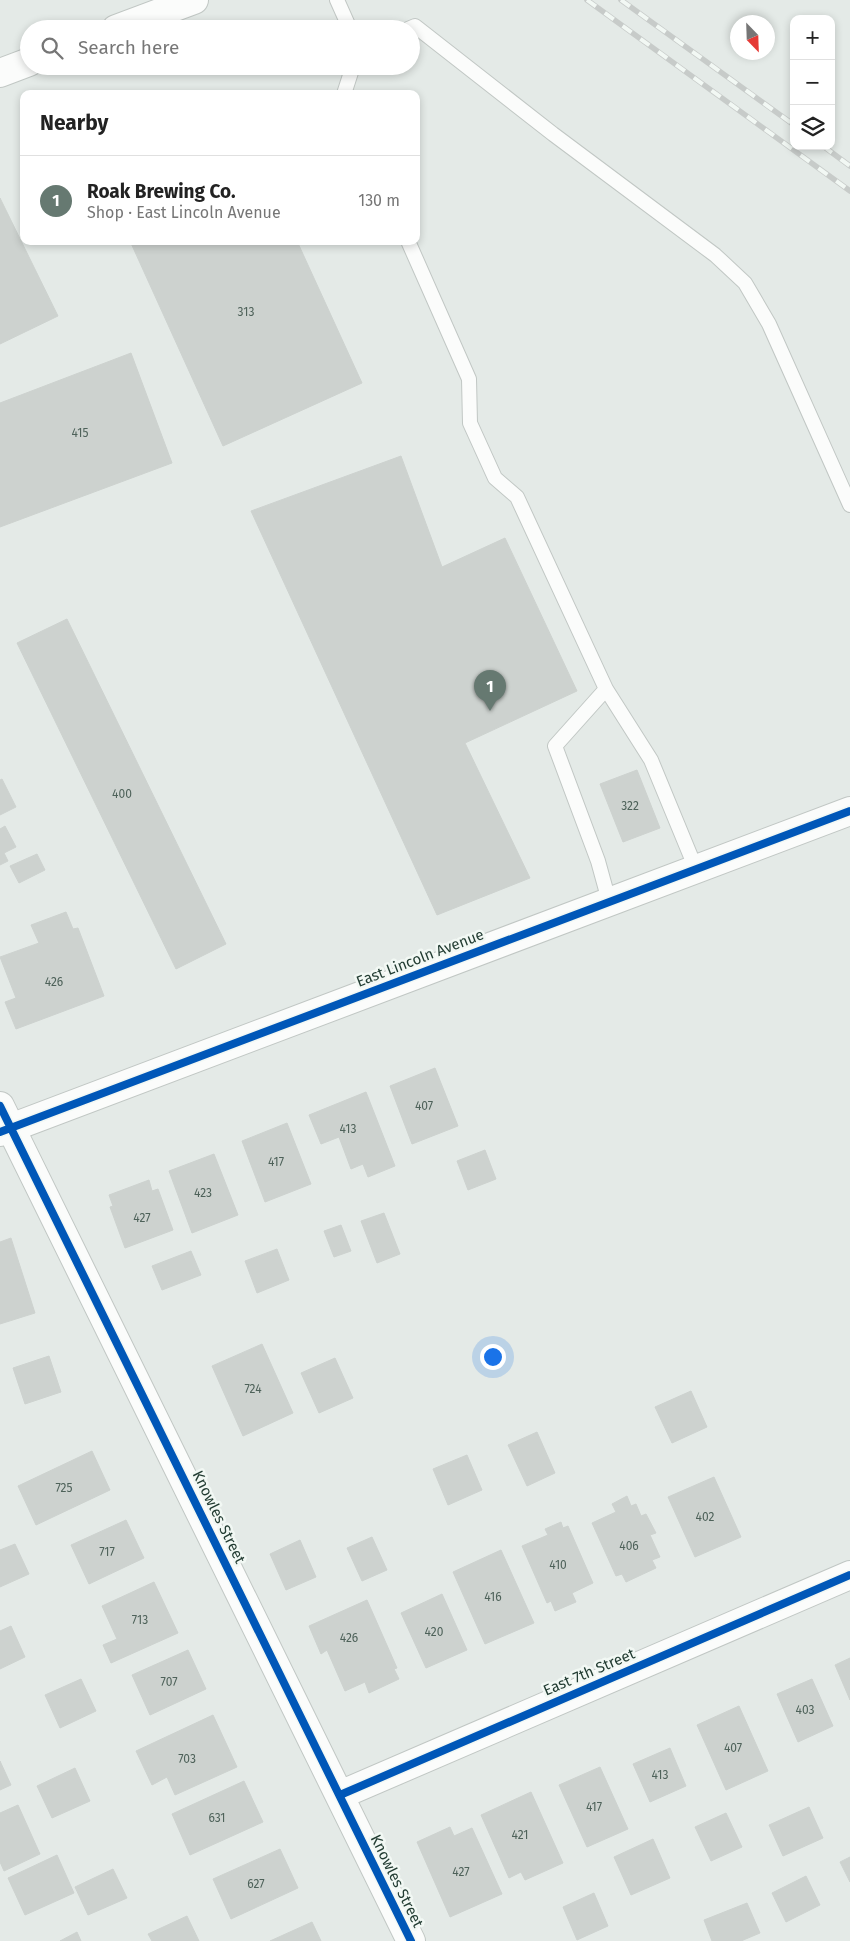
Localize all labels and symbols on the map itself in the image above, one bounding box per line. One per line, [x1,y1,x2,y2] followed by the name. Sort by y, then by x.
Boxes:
[730,15,775,60] north arrow
[238,305,254,319] house number: 313
[72,426,88,440] house number: 415
[474,670,506,711] pin: 1
[112,787,132,801] house number: 400
[621,799,639,813] house number: 322
[354,925,486,991] street label: East Lincoln Avenue
[45,975,63,989] house number: 426
[415,1099,433,1113] house number: 407
[340,1122,356,1136] house number: 413
[268,1155,284,1169] house number: 417
[194,1186,212,1200] house number: 423
[133,1211,151,1225] house number: 427
[480,1344,506,1370] your location
[244,1382,262,1396] house number: 724
[189,1468,250,1567] street label: Knowles Street
[55,1481,73,1495] house number: 725
[696,1510,714,1524] house number: 402
[619,1539,639,1553] house number: 406
[99,1545,115,1559] house number: 717
[549,1558,567,1572] house number: 410
[484,1590,502,1604] house number: 416
[132,1613,148,1627] house number: 713
[425,1625,444,1639] house number: 420
[340,1631,358,1645] house number: 426
[540,1644,638,1699] street label: East 7th Street
[161,1675,177,1689] house number: 707
[796,1703,814,1717] house number: 403
[724,1741,742,1755] house number: 407
[178,1752,196,1766] house number: 703
[652,1768,668,1782] house number: 413
[586,1800,602,1814] house number: 417
[208,1811,226,1825] house number: 631
[512,1828,528,1842] house number: 421
[367,1832,428,1931] street label: Knowles Street
[452,1865,470,1879] house number: 427
[247,1877,265,1891] house number: 627

